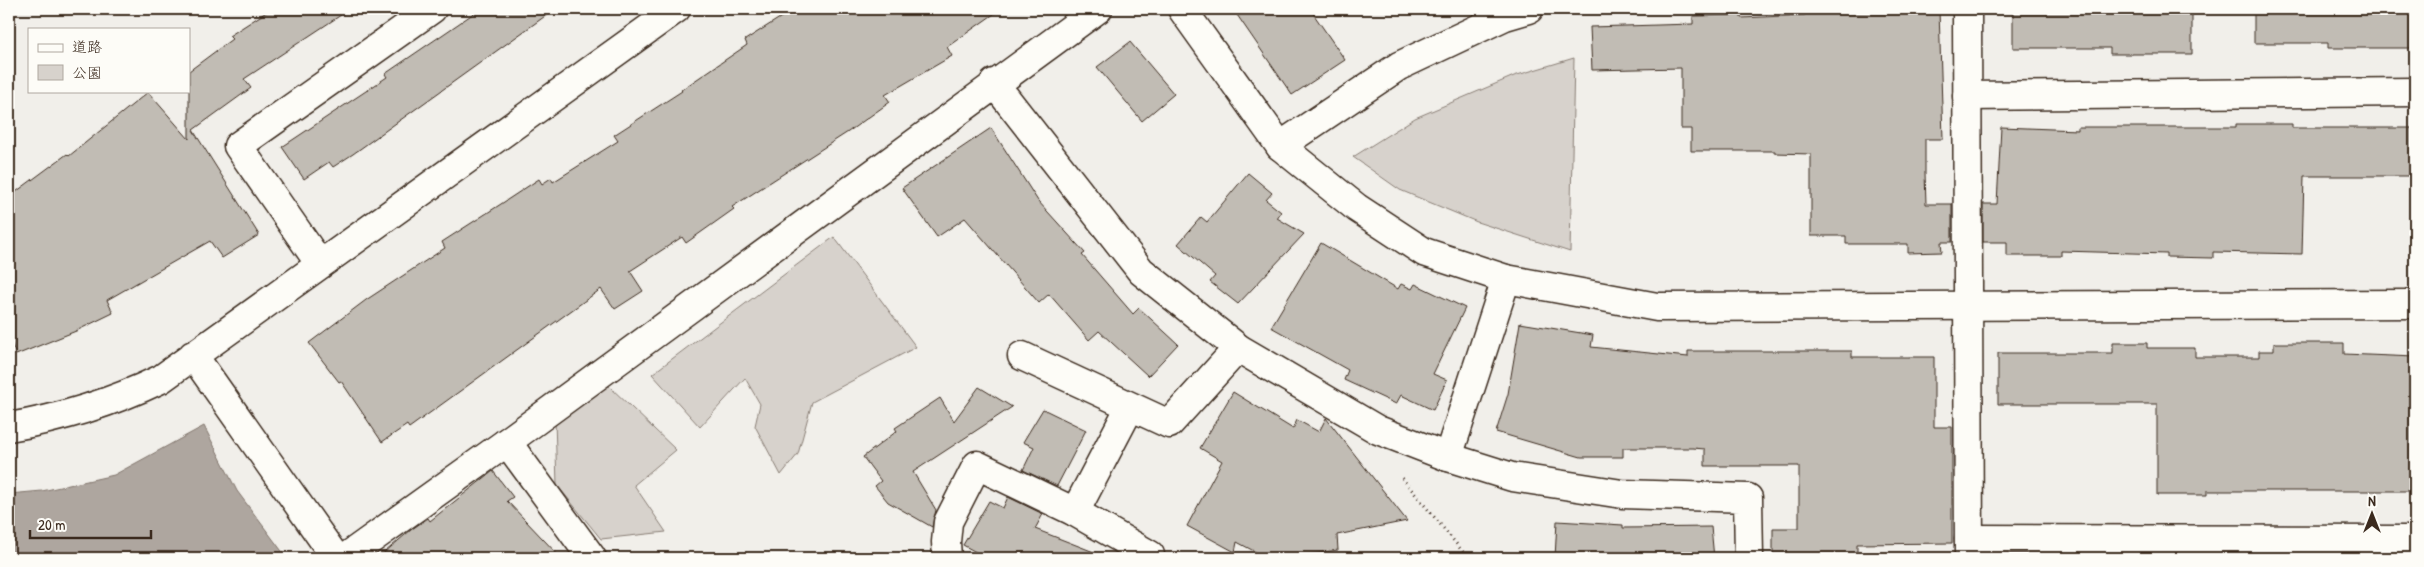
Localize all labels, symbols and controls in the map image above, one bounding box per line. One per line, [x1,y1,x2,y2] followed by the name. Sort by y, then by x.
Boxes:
[28,28,190,92] legend
[72,36,102,57] text: 道路
[72,62,102,83] text: 公園
[2346,490,2396,540] north arrow
[2368,491,2376,510] text: N
[30,507,151,539] scale bar
[38,514,65,535] text: 20 m

